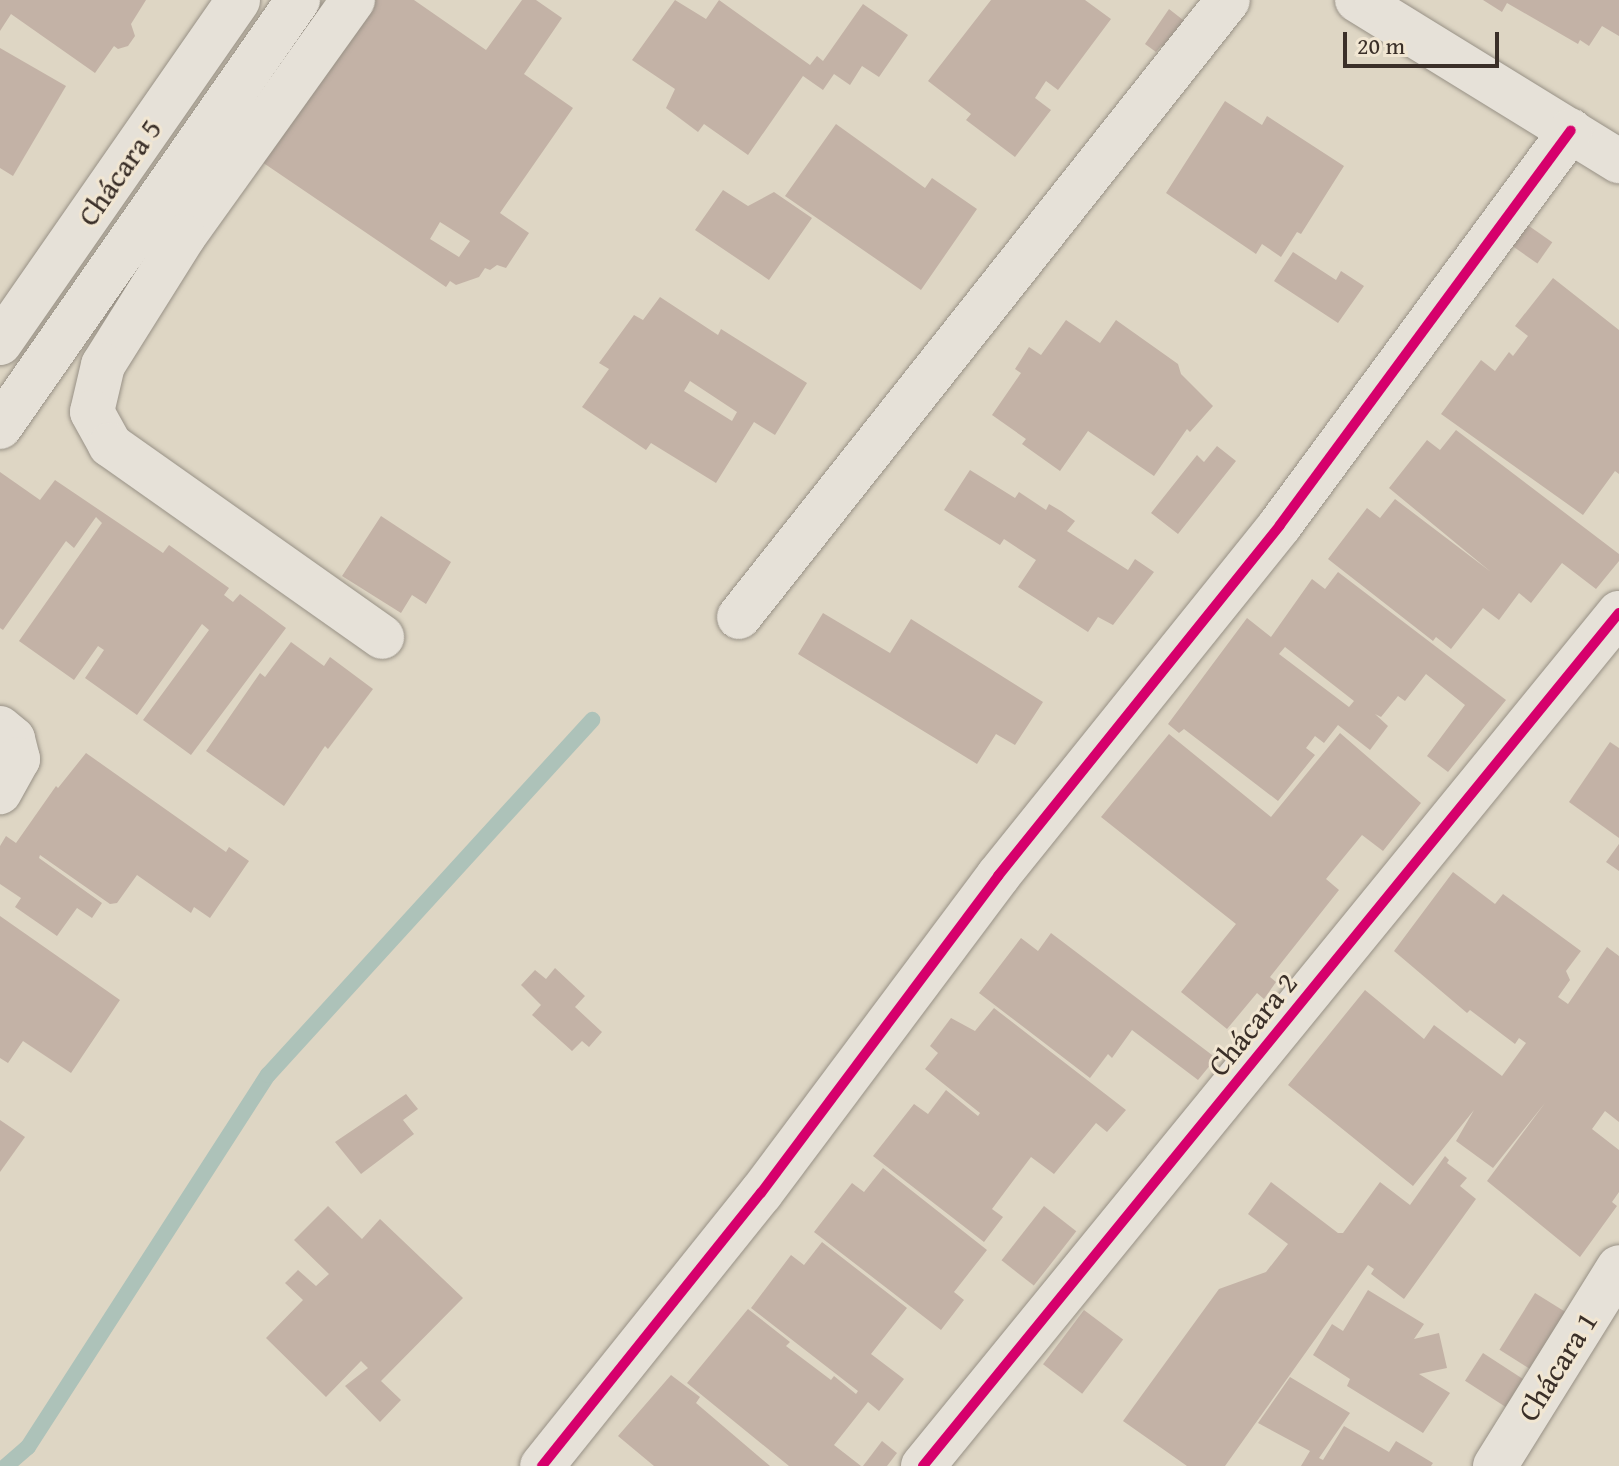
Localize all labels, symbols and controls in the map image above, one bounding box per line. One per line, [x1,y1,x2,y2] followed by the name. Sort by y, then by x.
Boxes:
[1347,16,1503,66] scale bar
[1357,28,1405,63] text: 20 m
[69,112,169,232] street label: Chácara 5
[1200,965,1304,1083] street label: Chácara 2
[1509,1305,1605,1427] street label: Chácara 1

